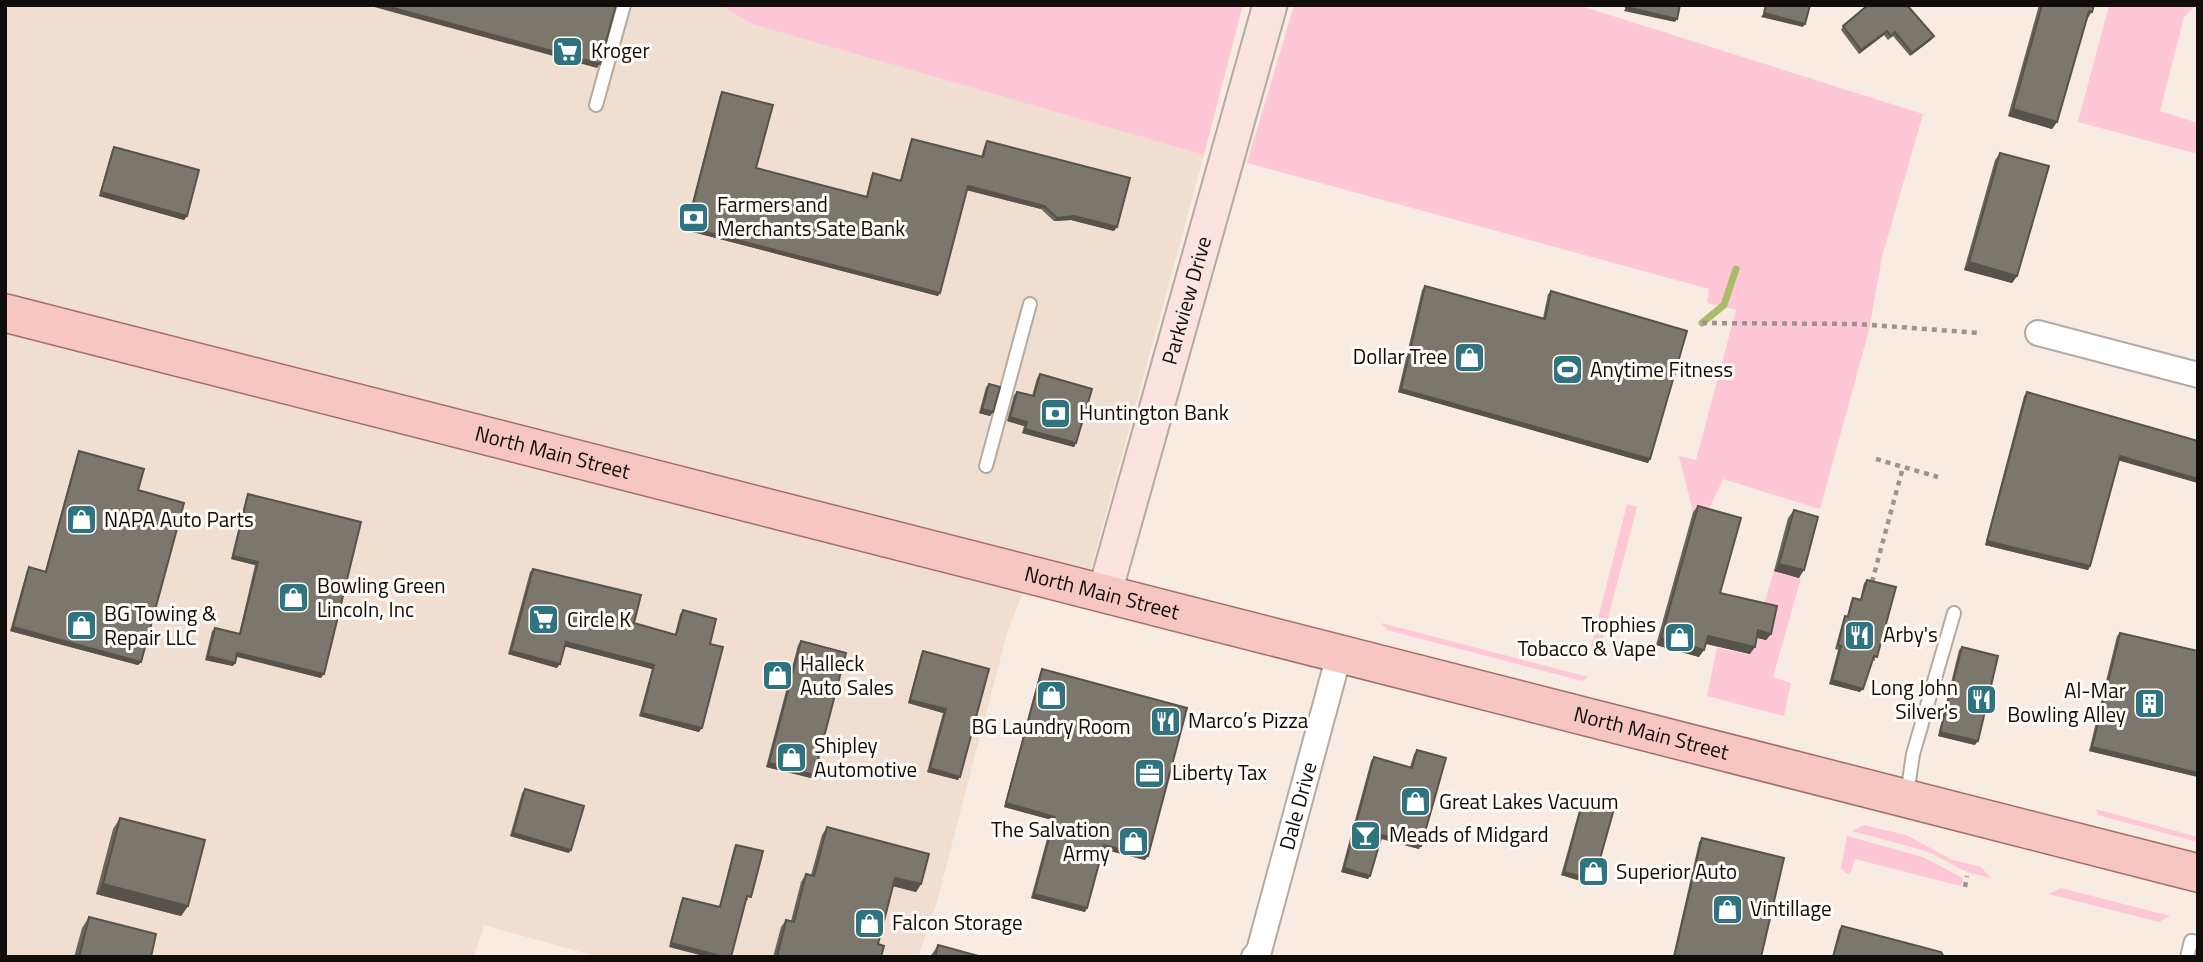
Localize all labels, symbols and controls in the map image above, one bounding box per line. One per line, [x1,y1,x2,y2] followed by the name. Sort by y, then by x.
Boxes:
[551,34,585,68] supermarket icon: Kroger
[591,34,650,66] place label: Kroger
[717,188,905,244] place label: Farmers and Merchants Sate Bank
[677,200,711,234] bank icon: Farmers and Merchants Sate Bank
[1153,232,1219,368] street label: Parkview Drive
[1353,340,1447,372] place label: Dollar Tree
[1453,340,1487,374] shop icon: Dollar Tree
[1550,353,1584,387] sports icon: Anytime Fitness
[1590,353,1733,385] place label: Anytime Fitness
[1039,396,1073,430] bank icon: Huntington Bank
[1079,396,1229,428] place label: Huntington Bank
[472,417,634,487] street label: North Main Street
[64,503,98,537] shop icon: NAPA Auto Parts
[104,503,254,535] place label: NAPA Auto Parts
[1021,557,1183,627] street label: North Main Street
[317,569,446,625] place label: Bowling Green Lincoln, Inc
[277,581,311,615] shop icon: Bowling Green Lincoln, Inc
[104,597,217,653] place label: BG Towing & Repair LLC
[527,603,561,637] supermarket icon: Circle K
[567,603,631,635] place label: Circle K
[1518,608,1656,664] place label: Trophies Tobacco & Vape
[64,609,98,643] shop icon: BG Towing & Repair LLC
[1843,618,1877,652] restaurant icon: Arby's
[1883,618,1938,650] place label: Arby's
[1662,620,1696,654] shop icon: Trophies Tobacco & Vape
[800,647,894,703] place label: Halleck Auto Sales
[760,659,794,693] shop icon: Halleck Auto Sales
[1871,671,1958,727] place label: Long John Silver's
[2007,674,2126,730] place label: Al-Mar Bowling Alley
[1034,678,1068,712] shop icon: BG Laundry Room
[1964,683,1998,717] restaurant icon: Long John Silver's
[2132,686,2166,720] building icon: Al-Mar Bowling Alley
[1571,697,1733,768] street label: North Main Street
[1148,704,1182,738] restaurant icon: Marco’s Pizza
[1188,704,1309,736] place label: Marco’s Pizza
[971,710,1131,742] place label: BG Laundry Room
[814,729,917,785] place label: Shipley Automotive
[774,741,808,775] shop icon: Shipley Automotive
[1132,756,1166,790] office icon: Liberty Tax
[1172,756,1267,788] place label: Liberty Tax
[1270,758,1324,853] street label: Dale Drive
[1399,785,1433,819] shop icon: Great Lakes Vacuum
[1439,785,1619,817] place label: Great Lakes Vacuum
[991,813,1110,869] place label: The Salvation Army
[1349,818,1383,852] bar icon: Meads of Midgard
[1389,818,1549,850] place label: Meads of Midgard
[1116,825,1150,859] shop icon: The Salvation Army
[1576,855,1610,889] shop icon: Superior Auto
[1616,855,1737,887] place label: Superior Auto
[1710,892,1744,926] shop icon: Vintillage
[1750,892,1832,924] place label: Vintillage
[852,906,886,940] shop icon: Falcon Storage
[892,906,1023,938] place label: Falcon Storage

